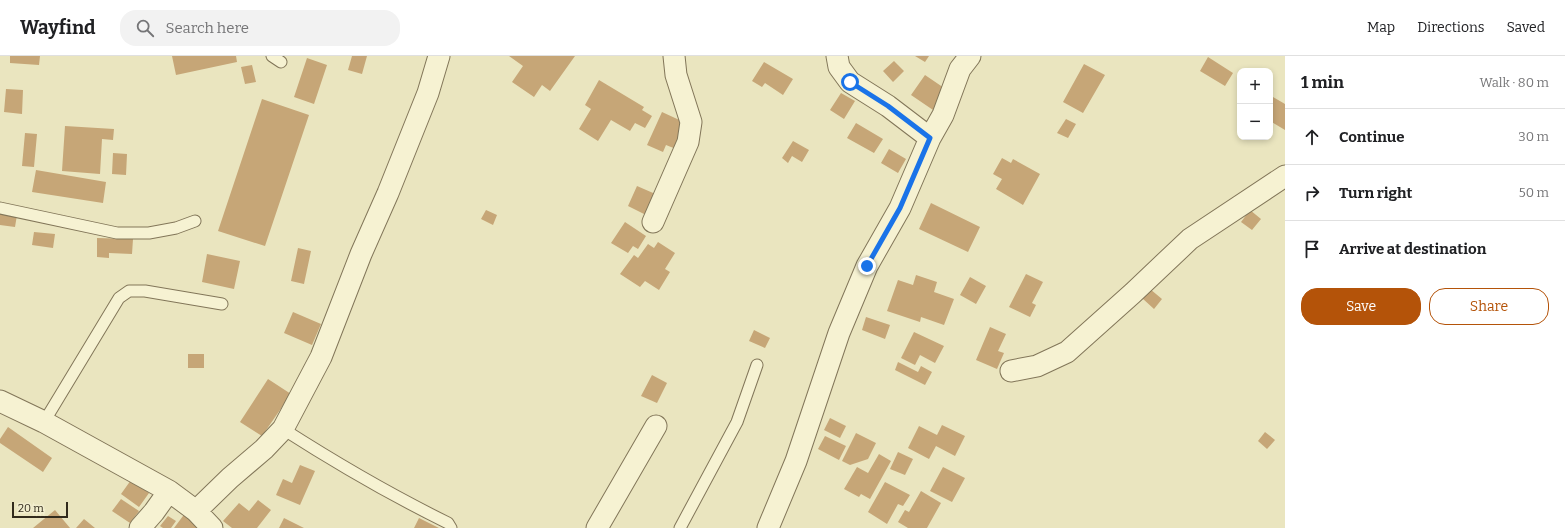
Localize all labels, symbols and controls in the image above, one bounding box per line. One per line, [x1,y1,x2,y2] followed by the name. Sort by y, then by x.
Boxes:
[120,10,400,46] search box
[20,16,96,39] text: Wayfind
[134,17,156,39] icon: search
[166,19,249,37] text: Search here
[1367,19,1395,36] text: Map
[1417,19,1485,36] text: Directions
[1507,19,1545,36] text: Saved
[1237,68,1273,140] map controls
[1237,68,1273,104] button: +
[1301,72,1344,93] text: 1 min
[841,73,859,91] route start
[1479,75,1549,90] text: Walk · 80 m
[1237,104,1273,140] button: −
[1301,126,1323,148] icon: ahead
[1339,128,1405,146] text: Continue
[1518,129,1549,144] text: 30 m
[1301,182,1323,204] icon: right
[1339,184,1412,202] text: Turn right
[1519,185,1549,200] text: 50 m
[1301,238,1323,260] icon: arrive
[1339,240,1486,258] text: Arrive at destination
[858,257,876,275] route end
[1301,288,1421,325] button: Save
[1429,288,1549,325] button: Share
[12,500,68,519] scale bar
[18,502,44,515] text: 20 m

